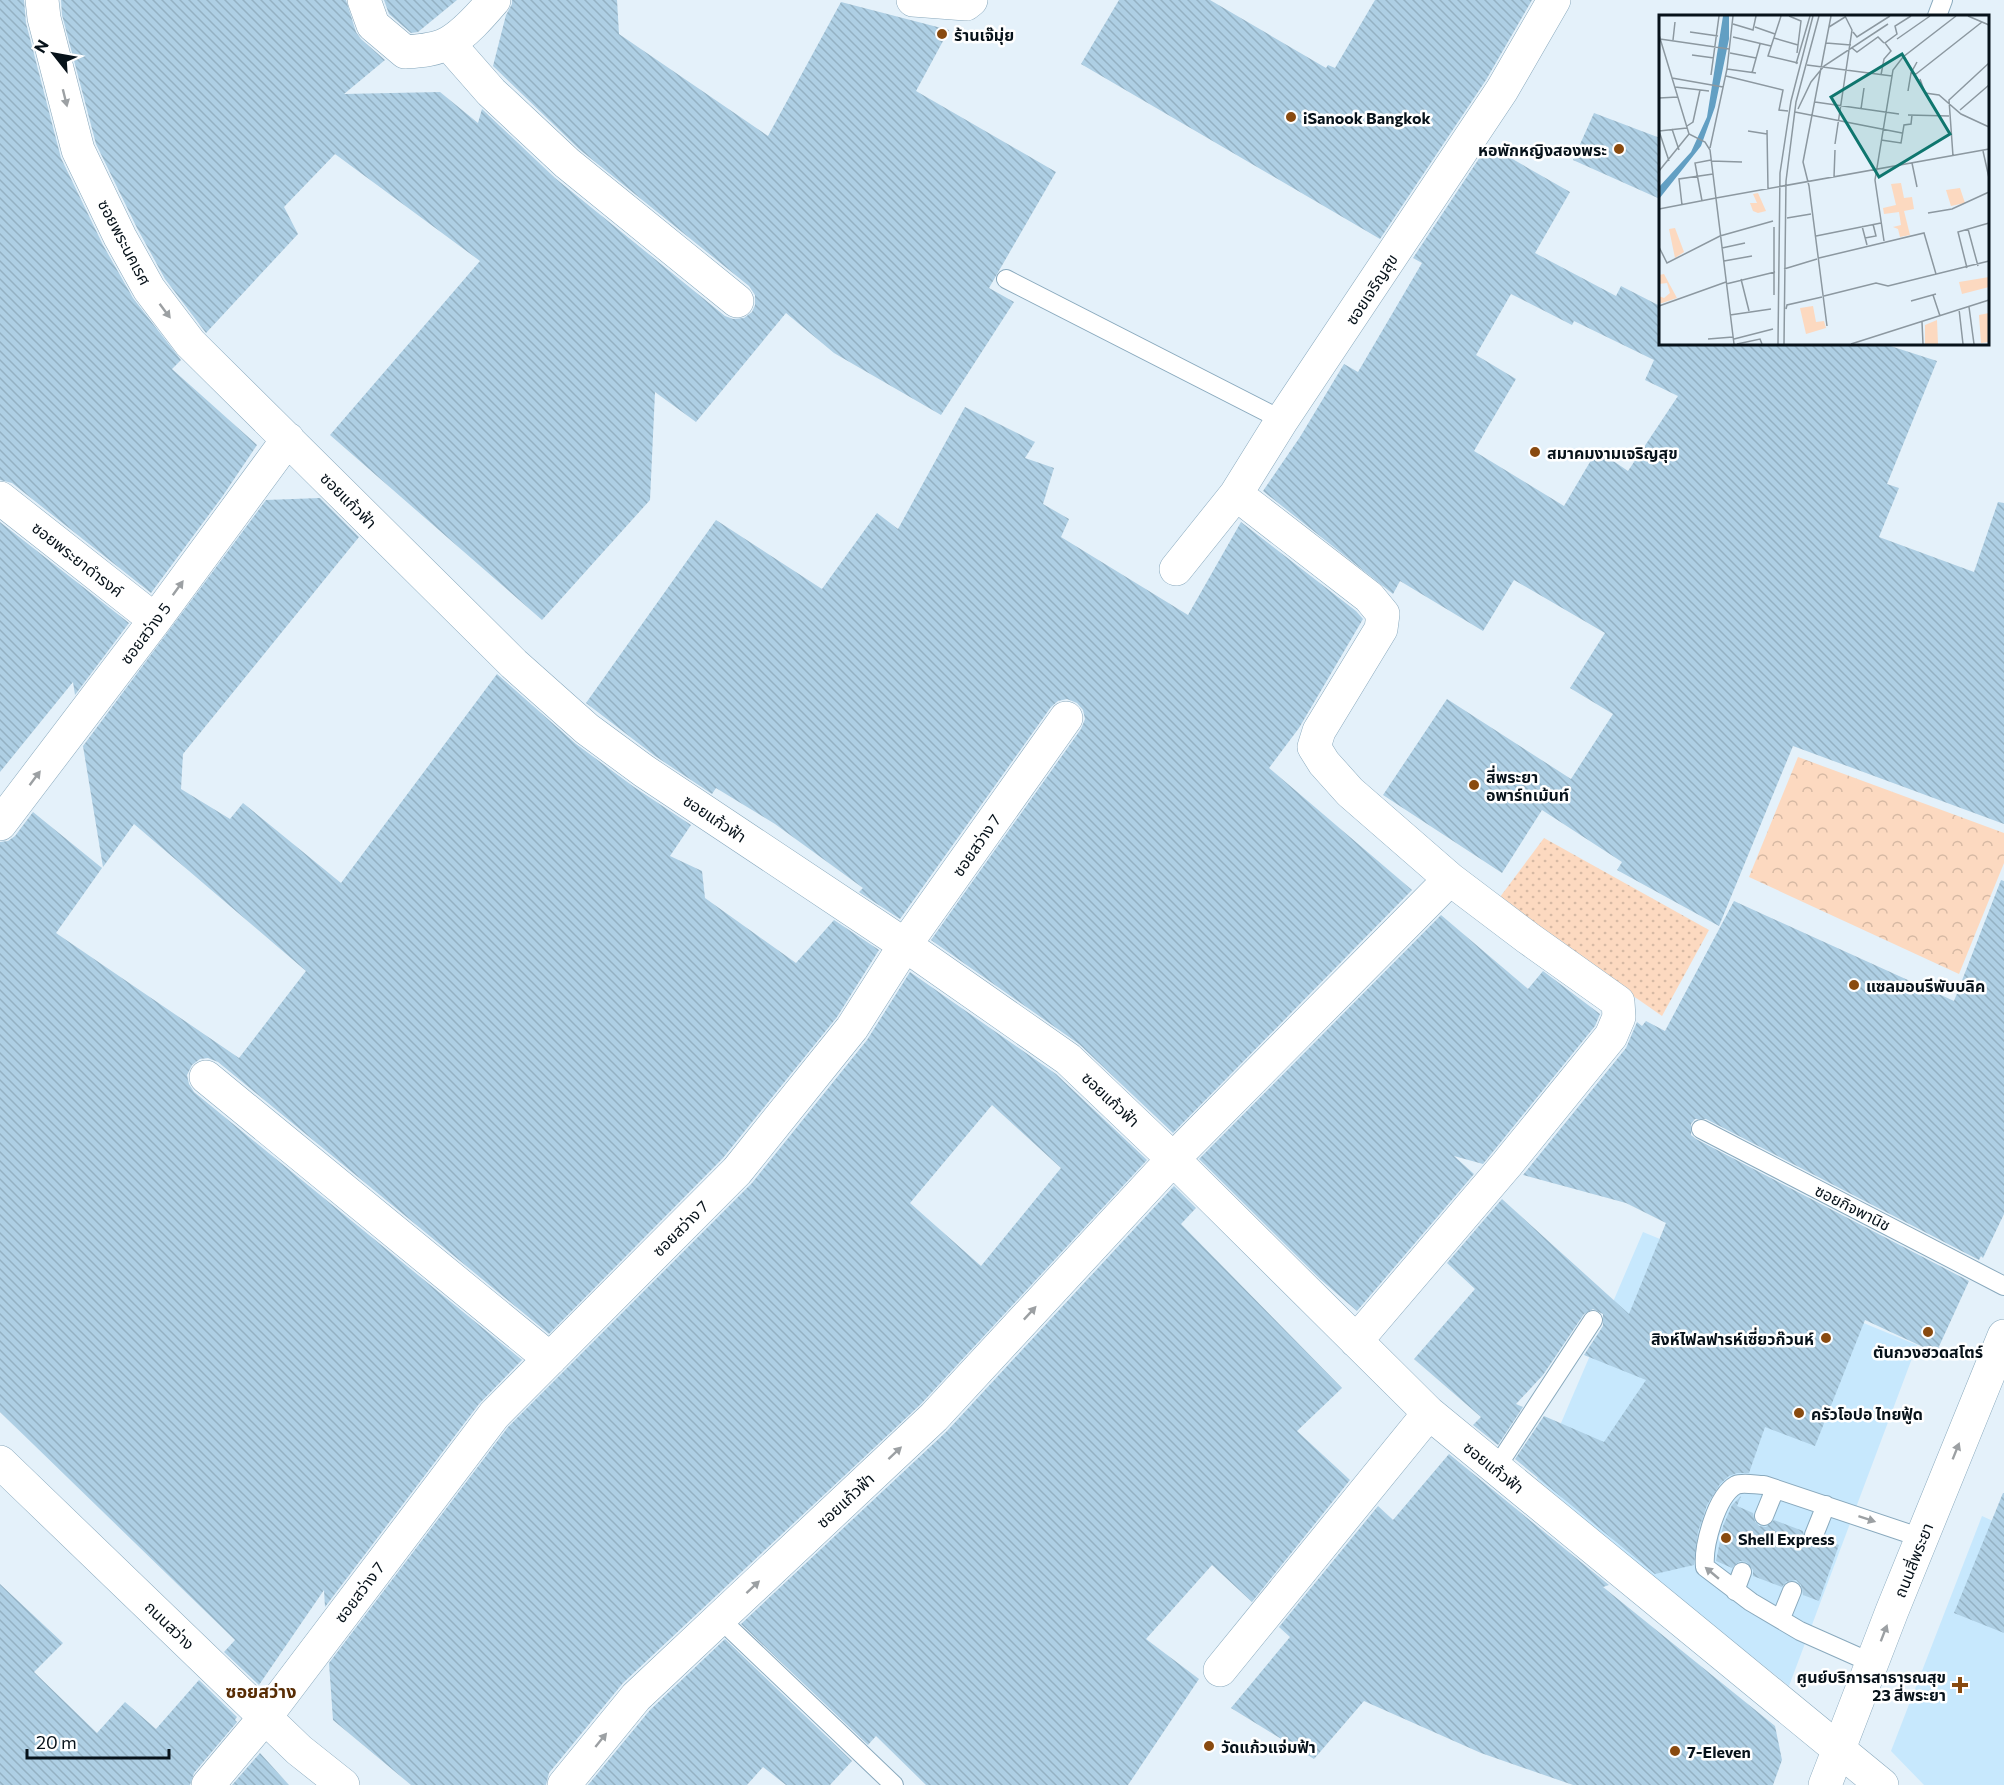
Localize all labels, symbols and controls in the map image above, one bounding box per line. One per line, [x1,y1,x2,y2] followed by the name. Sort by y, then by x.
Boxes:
[1659,15,1989,345] inset map
[24,24,84,84] north arrow
[954,25,1014,45] place label: ร้านเจ๊มุ่ย
[935,27,949,41] marker: ร้านเจ๊มุ่ย
[29,36,52,56] text: N
[60,89,70,107] one-way arrow
[1303,108,1432,127] place label: iSanook Bangkok
[1284,110,1298,124] marker: iSanook Bangkok
[1478,140,1607,159] place label: หอพักหญิงสองพระ
[1612,142,1626,156] marker: หอพักหญิงสองพระ
[95,196,155,288] street label: ซอยพระนคเรศ
[1341,250,1402,329] street label: ซอยเจริญสุข
[159,302,171,318] one-way arrow
[1547,443,1678,463] place label: สมาคมงามเจริญสุข
[1528,445,1542,459] marker: สมาคมงามเจริญสุข
[317,468,381,532] street label: ซอยแก้วฟ้า
[29,517,127,601] street label: ซอยพระยาดำรงค์
[172,581,184,597] one-way arrow
[116,599,174,667] street label: ซอยสว่าง 5
[1486,765,1569,804] place label: สี่พระยา อพาร์ทเม้นท์
[29,770,41,785] one-way arrow
[1467,778,1481,792] marker: สี่พระยา อพาร์ทเม้นท์
[680,790,750,846] street label: ซอยแก้วฟ้า
[948,810,1004,880] street label: ซอยสว่าง 7
[1866,976,1985,995] place label: แซลมอนรีพับบลิค
[1847,978,1861,992] marker: แซลมอนรีพับบลิค
[1078,1068,1144,1130] street label: ซอยแก้วฟ้า
[1812,1180,1894,1234] street label: ซอยกิจพานิช
[648,1196,712,1260] street label: ซอยสว่าง 7
[1023,1306,1037,1320] one-way arrow
[1921,1325,1935,1339] marker: ตันกวงฮวดสโตร์
[1651,1327,1814,1348] place label: สิงห์ไฟลฟารห์เซี่ยวก๊วนห์
[1819,1331,1833,1345] marker: สิงห์ไฟลฟารห์เซี่ยวก๊วนห์
[1873,1342,1983,1361] place label: ตันกวงฮวดสโตร์
[1811,1404,1923,1425] place label: ครัวโอปอ ไทยฟู้ด
[1792,1406,1806,1420] marker: ครัวโอปอ ไทยฟู้ด
[1460,1437,1528,1497] street label: ซอยแก้วฟ้า
[1951,1442,1961,1460] one-way arrow
[888,1447,902,1461] one-way arrow
[812,1469,878,1531] street label: ซอยแก้วฟ้า
[1858,1514,1876,1524] one-way arrow
[1889,1520,1937,1600] street label: ถนนสี่พระยา
[1738,1529,1835,1548] place label: Shell Express
[1719,1531,1733,1545] marker: Shell Express
[330,1558,388,1626] street label: ซอยสว่าง 7
[1705,1566,1720,1579] one-way arrow
[745,1581,760,1594] one-way arrow
[141,1597,199,1653] street label: ถนนสว่าง
[1879,1623,1889,1641] one-way arrow
[1797,1667,1946,1704] place label: ศูนย์บริการสาธารณสุข 23 สี่พระยา
[1951,1676,1969,1694] marker: ศูนย์บริการสาธารณสุข 23 สี่พระยา
[226,1680,296,1702] district label: ซอยสว่าง
[27,1722,170,1760] scale bar
[36,1731,77,1753] text: 20 m
[594,1733,607,1748] one-way arrow
[1221,1737,1316,1756] place label: วัดแก้วแจ่มฟ้า
[1202,1739,1216,1753] marker: วัดแก้วแจ่มฟ้า
[1687,1742,1751,1761] place label: 7-Eleven
[1668,1744,1682,1758] marker: 7-Eleven

